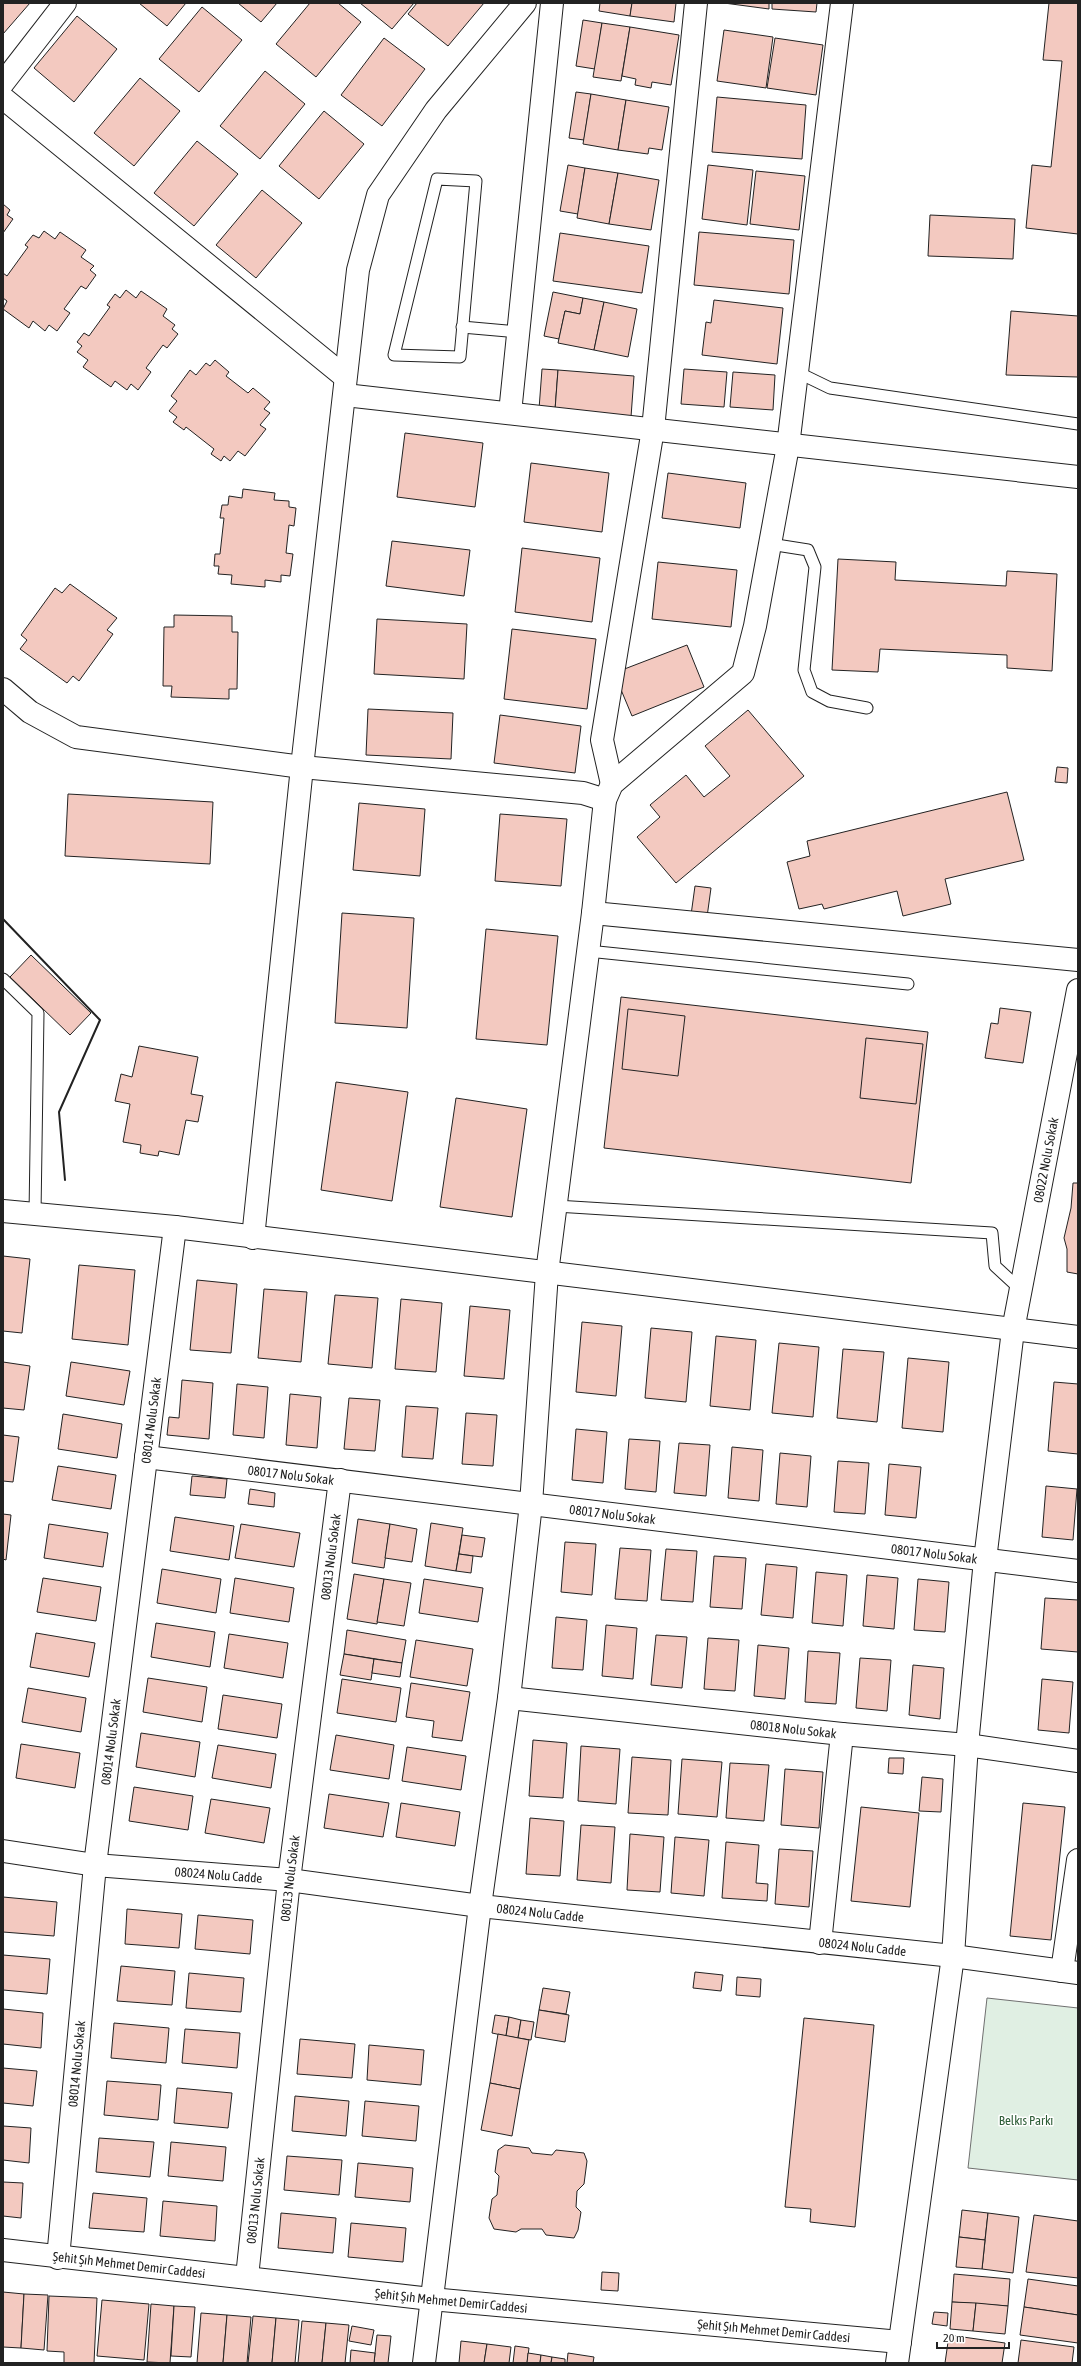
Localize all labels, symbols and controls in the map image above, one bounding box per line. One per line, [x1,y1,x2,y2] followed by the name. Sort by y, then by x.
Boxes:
[1030,1116,1061,1204] street label: 08022 Nolu Sokak
[138,1376,164,1464] street label: 08014 Nolu Sokak
[247,1462,335,1487] street label: 08017 Nolu Sokak
[569,1501,657,1527] street label: 08017 Nolu Sokak
[317,1513,343,1601] street label: 08013 Nolu Sokak
[890,1541,978,1566] street label: 08017 Nolu Sokak
[98,1697,123,1786] street label: 08014 Nolu Sokak
[749,1717,838,1741] street label: 08018 Nolu Sokak
[277,1834,302,1922] street label: 08013 Nolu Sokak
[174,1864,263,1885] street label: 08024 Nolu Cadde
[496,1900,585,1924] street label: 08024 Nolu Cadde
[818,1934,907,1959] street label: 08024 Nolu Cadde
[65,2020,88,2108] street label: 08014 Nolu Sokak
[999,2113,1053,2128] park label: Belkıs Parkı
[243,2156,267,2244] street label: 08013 Nolu Sokak
[52,2248,206,2281] street label: Şehit Şıh Mehmet Demir Caddesi
[374,2285,528,2315] street label: Şehit Şıh Mehmet Demir Caddesi
[697,2316,851,2345] street label: Şehit Şıh Mehmet Demir Caddesi
[937,2324,1009,2350] scale bar
[943,2331,965,2345] text: 20 m

